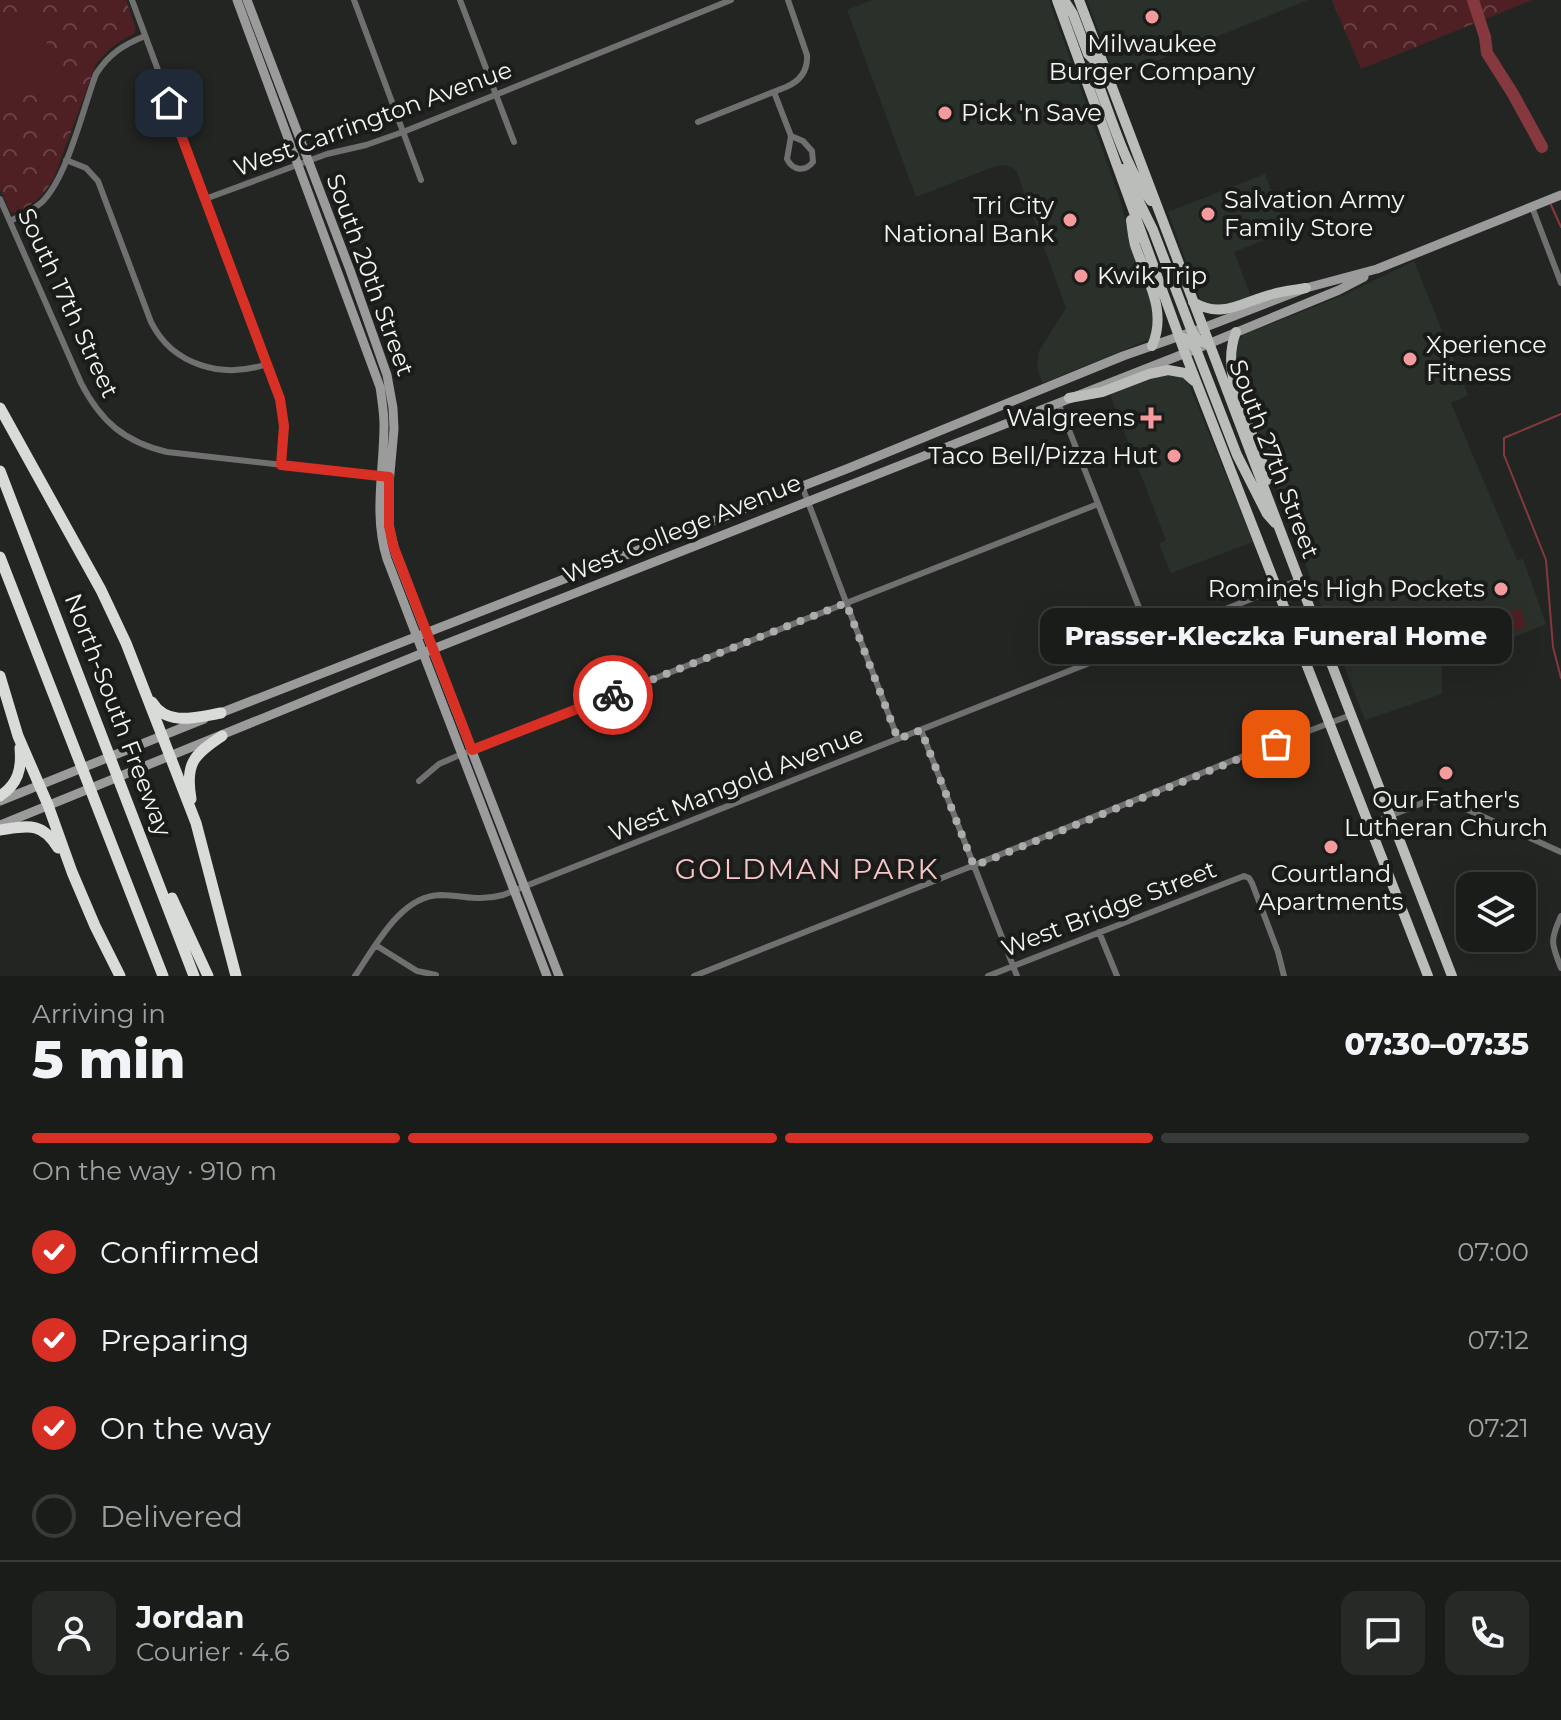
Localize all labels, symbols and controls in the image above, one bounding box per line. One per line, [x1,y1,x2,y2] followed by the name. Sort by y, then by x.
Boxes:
[1143,8,1161,26] marker: Milwaukee Burger Company
[1049,29,1255,86] place label: Milwaukee Burger Company
[230,55,516,182] street label: West Carrington Avenue
[135,69,203,137] pin
[147,81,191,125] icon: home
[961,98,1102,127] place label: Pick 'n Save
[936,104,954,122] marker: Pick 'n Save
[320,170,421,380] street label: South 20th Street
[1224,185,1405,242] place label: Salvation Army Family Store
[883,191,1055,248] place label: Tri City National Bank
[12,204,125,402] street label: South 17th Street
[1199,205,1217,223] marker: Salvation Army Family Store
[1061,211,1079,229] marker: Tri City National Bank
[1097,261,1207,290] place label: Kwik Trip
[1072,267,1090,285] marker: Kwik Trip
[1426,330,1547,387] place label: Xperience Fitness
[1401,350,1419,368] marker: Xperience Fitness
[1223,355,1326,562] street label: South 27th Street
[1006,403,1135,432] place label: Walgreens
[1142,409,1160,427] marker: Walgreens
[929,441,1158,470] place label: Taco Bell/Pizza Hut
[1165,447,1183,465] marker: Taco Bell/Pizza Hut
[558,467,805,590] street label: West College Avenue
[1208,574,1485,603] place label: Romine's High Pockets
[1492,580,1510,598] marker: Romine's High Pockets
[59,589,178,840] street label: North-South Freeway
[1040,608,1512,664] callout: Prasser-Kleczka Funeral Home
[1065,620,1487,652] text: Prasser-Kleczka Funeral Home
[573,655,653,735] courier
[591,673,635,717] icon: bike
[1242,710,1310,778] pin
[604,719,867,848] street label: West Mangold Avenue
[1254,722,1298,766] icon: bag
[1437,764,1455,782] marker: Our Father's Lutheran Church
[1344,785,1548,842] place label: Our Father's Lutheran Church
[1322,838,1340,856] marker: Courtland Apartments
[675,852,939,886] district label: GOLDMAN PARK
[997,854,1221,963] street label: West Bridge Street
[1259,859,1403,916] place label: Courtland Apartments
[1456,872,1536,952] map controls
[1456,872,1536,952] button: layers
[32,998,166,1030] text: Arriving in
[1345,1026,1529,1063] text: 07:30–07:35
[32,1028,186,1091] text: 5 min
[32,1155,277,1187] text: On the way · 910 m
[32,1230,76,1274] icon: check
[100,1234,260,1271] text: Confirmed
[1457,1236,1529,1268] text: 07:00
[32,1318,76,1362] icon: check
[100,1322,249,1359] text: Preparing
[1468,1324,1529,1356] text: 07:12
[32,1406,76,1450] icon: check
[100,1410,271,1447] text: On the way
[1468,1412,1529,1444] text: 07:21
[100,1498,243,1535] text: Delivered
[32,1591,116,1675] button: person
[1341,1591,1425,1675] button: chat
[1445,1591,1529,1675] button: phone
[136,1599,245,1636] text: Jordan
[136,1636,290,1668] text: Courier · 4.6

